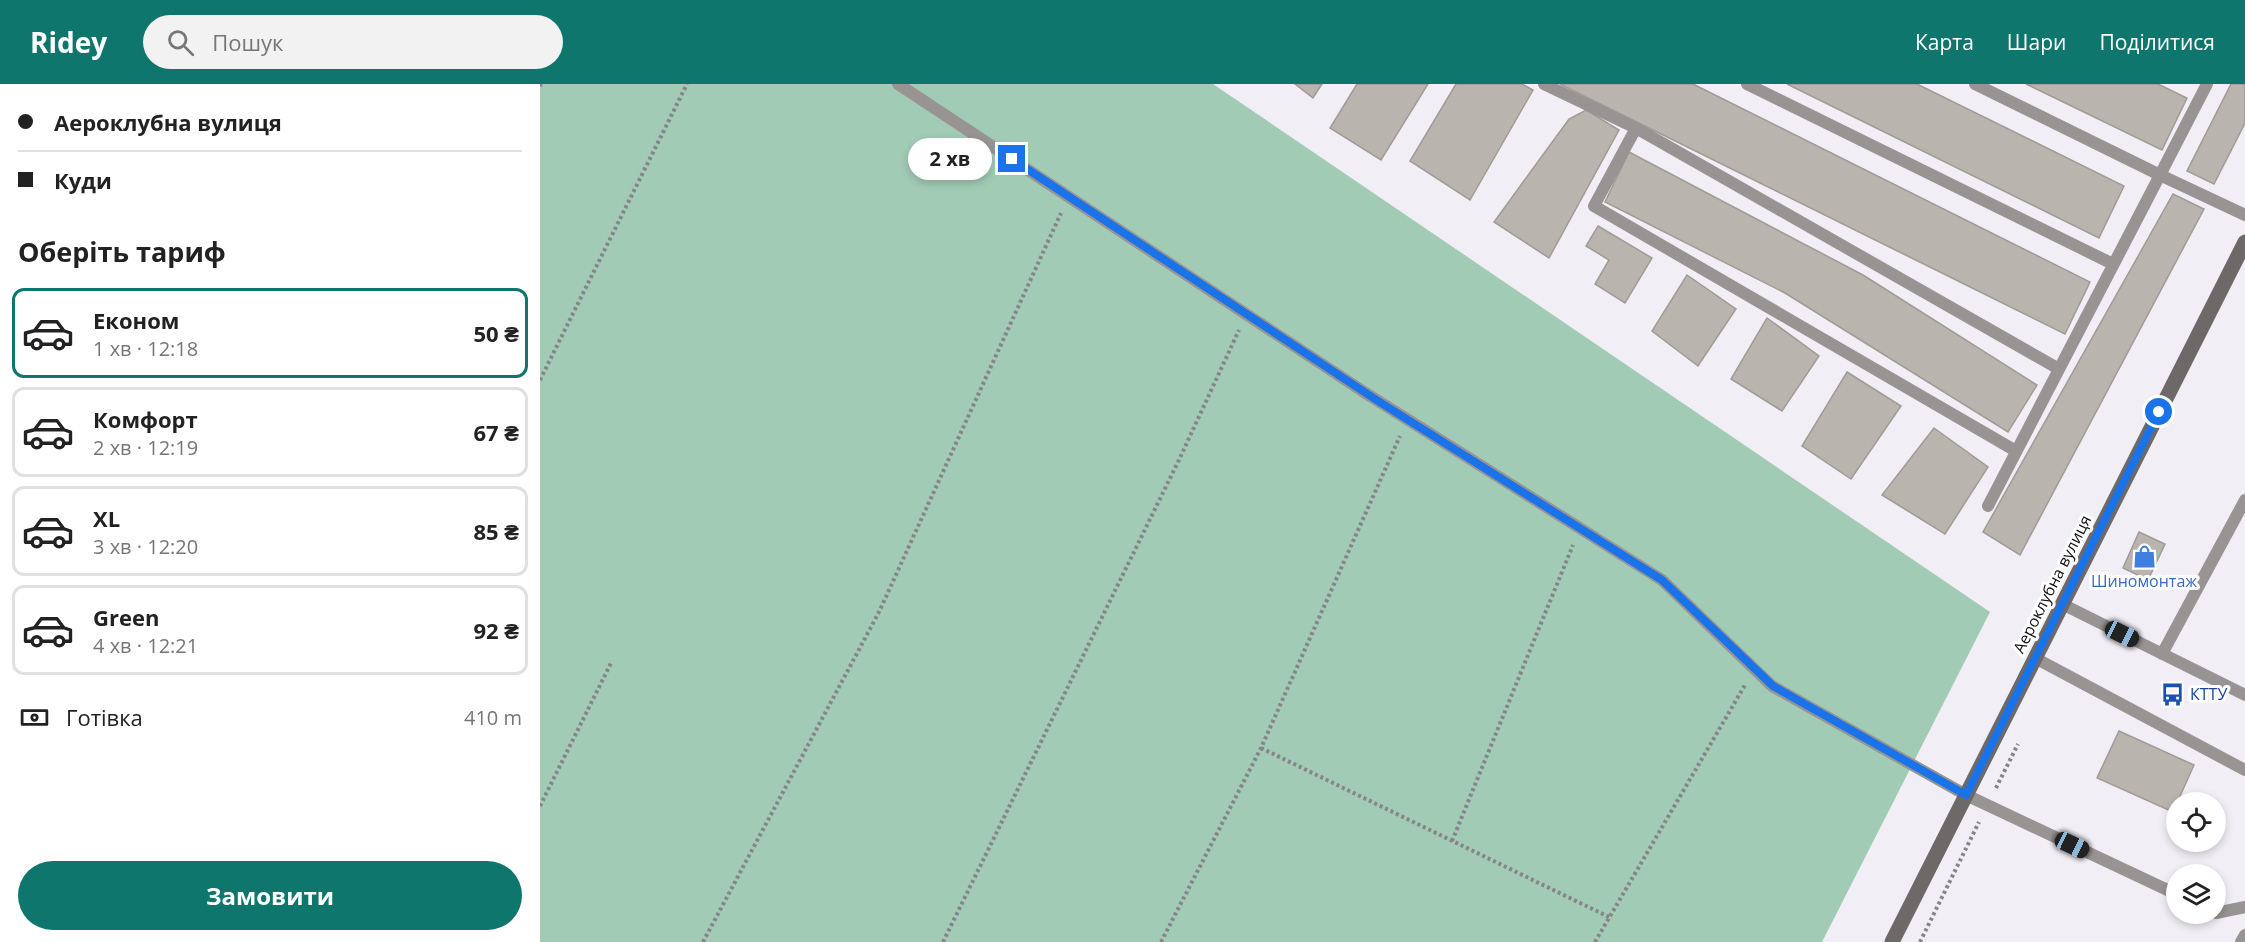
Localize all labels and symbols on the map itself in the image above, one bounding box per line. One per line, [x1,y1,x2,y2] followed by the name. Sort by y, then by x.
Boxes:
[907,138,991,180] callout: 2 хв
[998,145,1025,172] route end
[2145,398,2172,425] route start
[2008,511,2096,657] street label: Аероклубна вулиця
[2131,543,2157,569] shop icon: Шиномонтаж
[2091,570,2197,592] place label: Шиномонтаж
[2102,618,2142,650] car
[2159,681,2185,707] bus stop icon: КТТУ
[2190,683,2227,705] place label: КТТУ
[2052,829,2092,861] car

